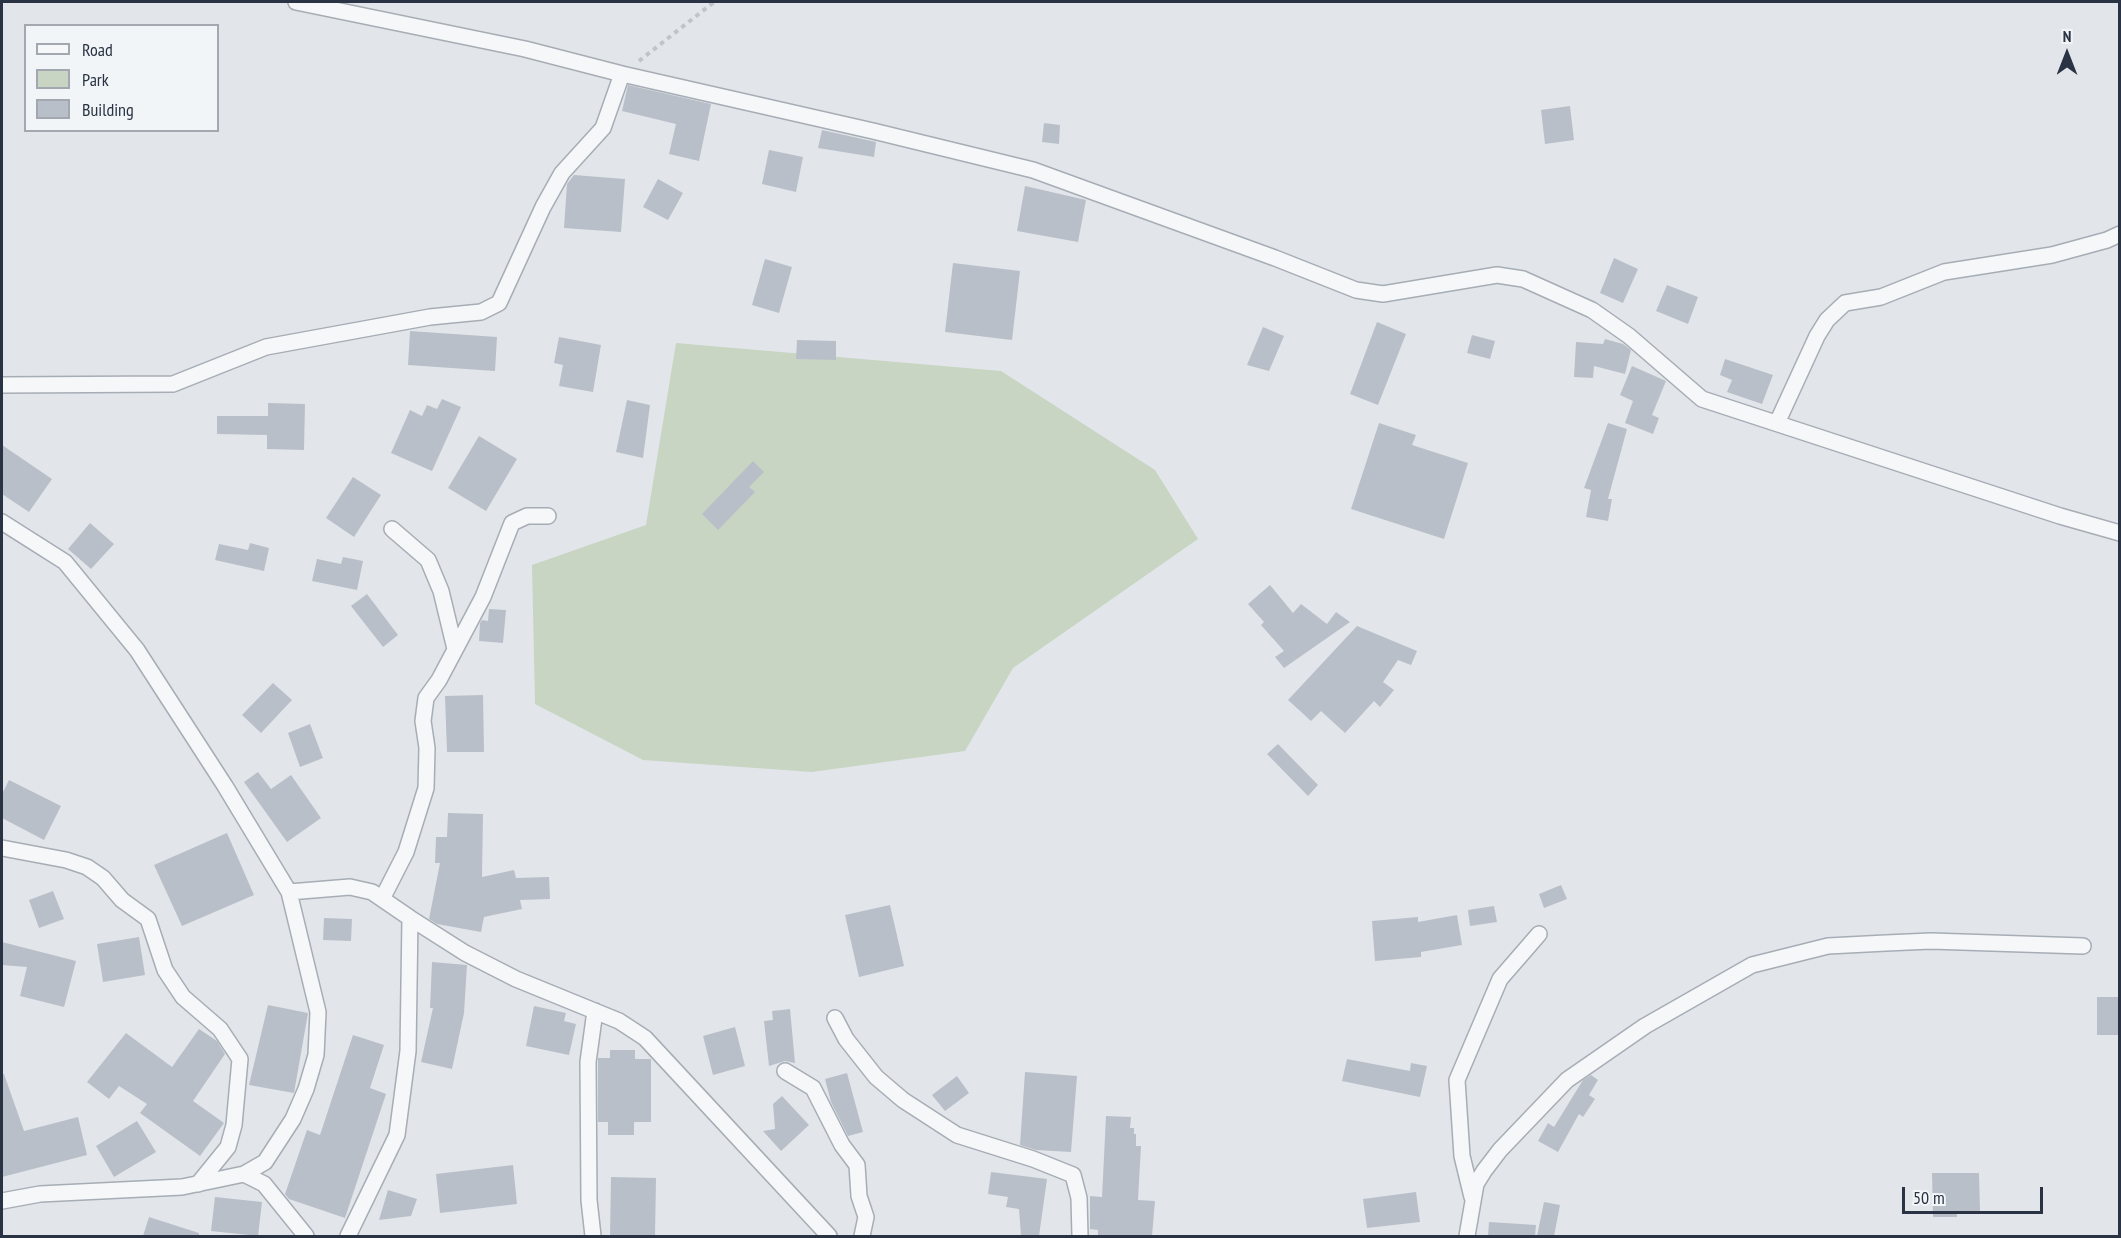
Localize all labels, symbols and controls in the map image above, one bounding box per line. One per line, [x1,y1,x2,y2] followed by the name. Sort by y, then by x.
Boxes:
[24,24,219,132] legend
[2037,24,2097,84] north arrow
[2063,26,2071,46] text: N
[82,38,113,61] text: Road
[82,68,109,91] text: Park
[82,98,134,121] text: Building
[1905,1175,2046,1213] scale bar
[1913,1186,1945,1209] text: 50 m

